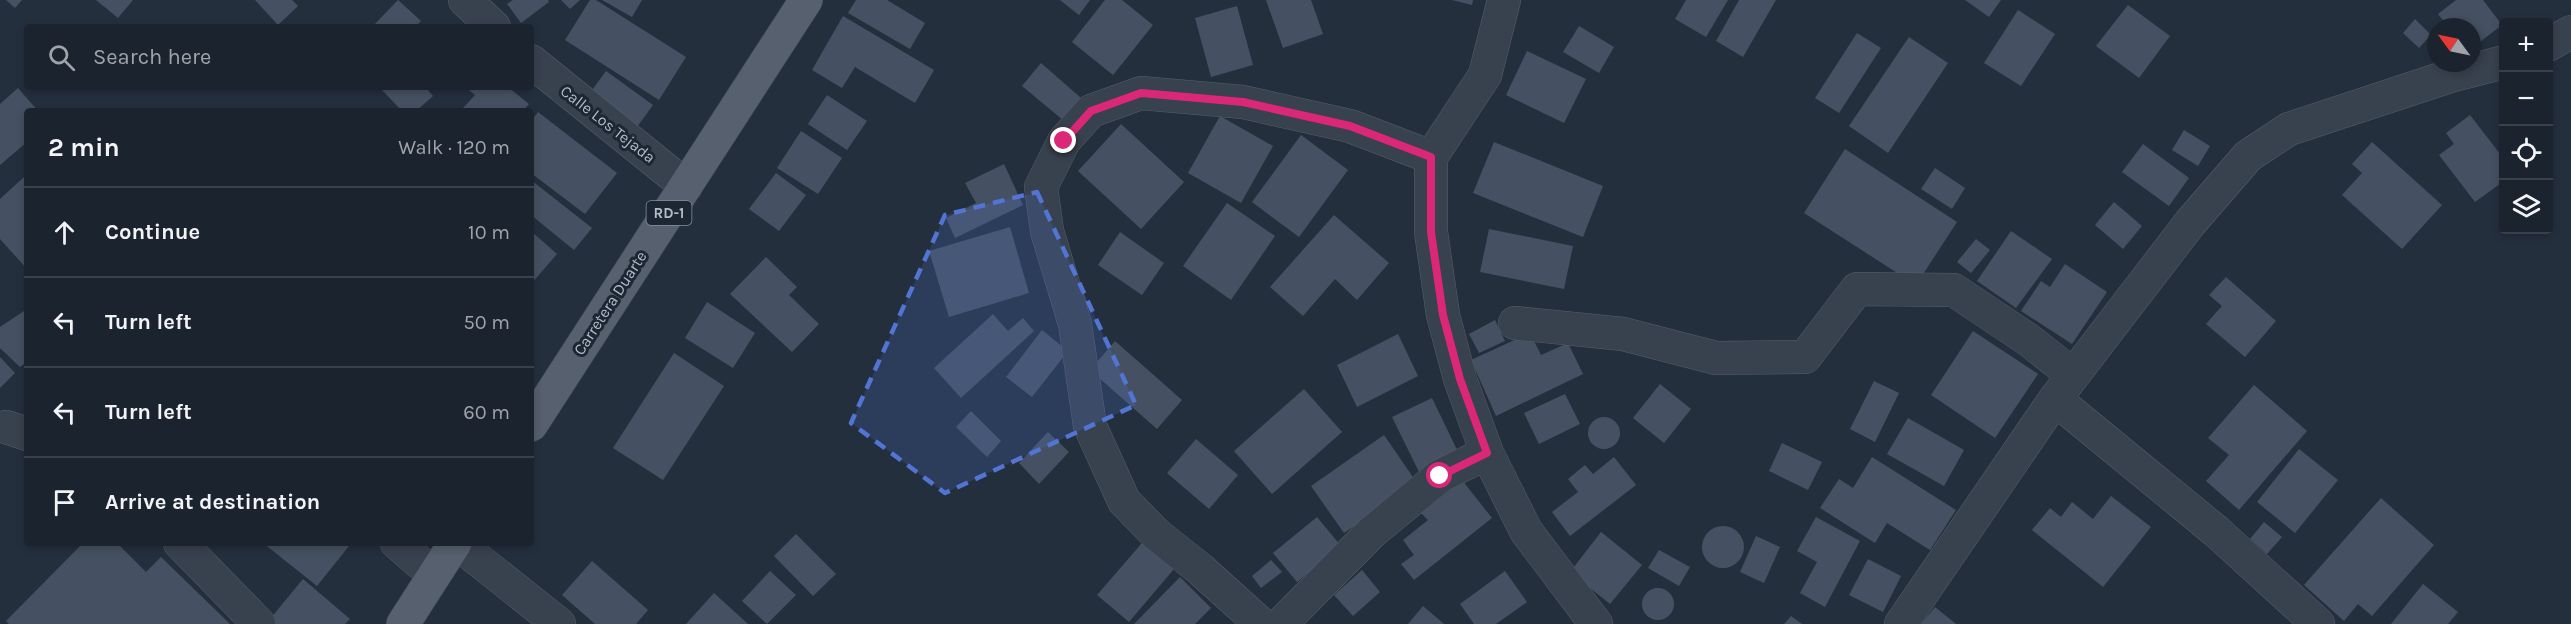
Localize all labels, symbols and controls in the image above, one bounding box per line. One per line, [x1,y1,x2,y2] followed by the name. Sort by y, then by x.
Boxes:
[2427,18,2481,72] north arrow
[2499,18,2553,234] map controls
[2499,18,2553,72] button: +
[24,24,534,90] search box
[45,41,78,74] icon: search
[93,44,211,70] text: Search here
[2499,72,2553,126] button: −
[557,81,659,167] street label: Calle Los Tejada
[2499,126,2553,180] button: locate
[1050,127,1076,153] route end
[48,132,120,163] text: 2 min
[398,136,510,159] text: Walk · 120 m
[2499,180,2553,234] button: layers
[646,201,692,225] road number: RD-1
[48,216,81,249] icon: ahead
[105,219,200,245] text: Continue
[468,221,510,244] text: 10 m
[569,247,651,359] street label: Carretera Duarte
[48,306,81,339] icon: left
[105,309,192,335] text: Turn left
[463,311,510,334] text: 50 m
[48,396,81,429] icon: left
[105,399,192,425] text: Turn left
[463,401,510,424] text: 60 m
[1426,462,1452,488] route start
[48,486,81,519] icon: arrive
[105,489,320,515] text: Arrive at destination

